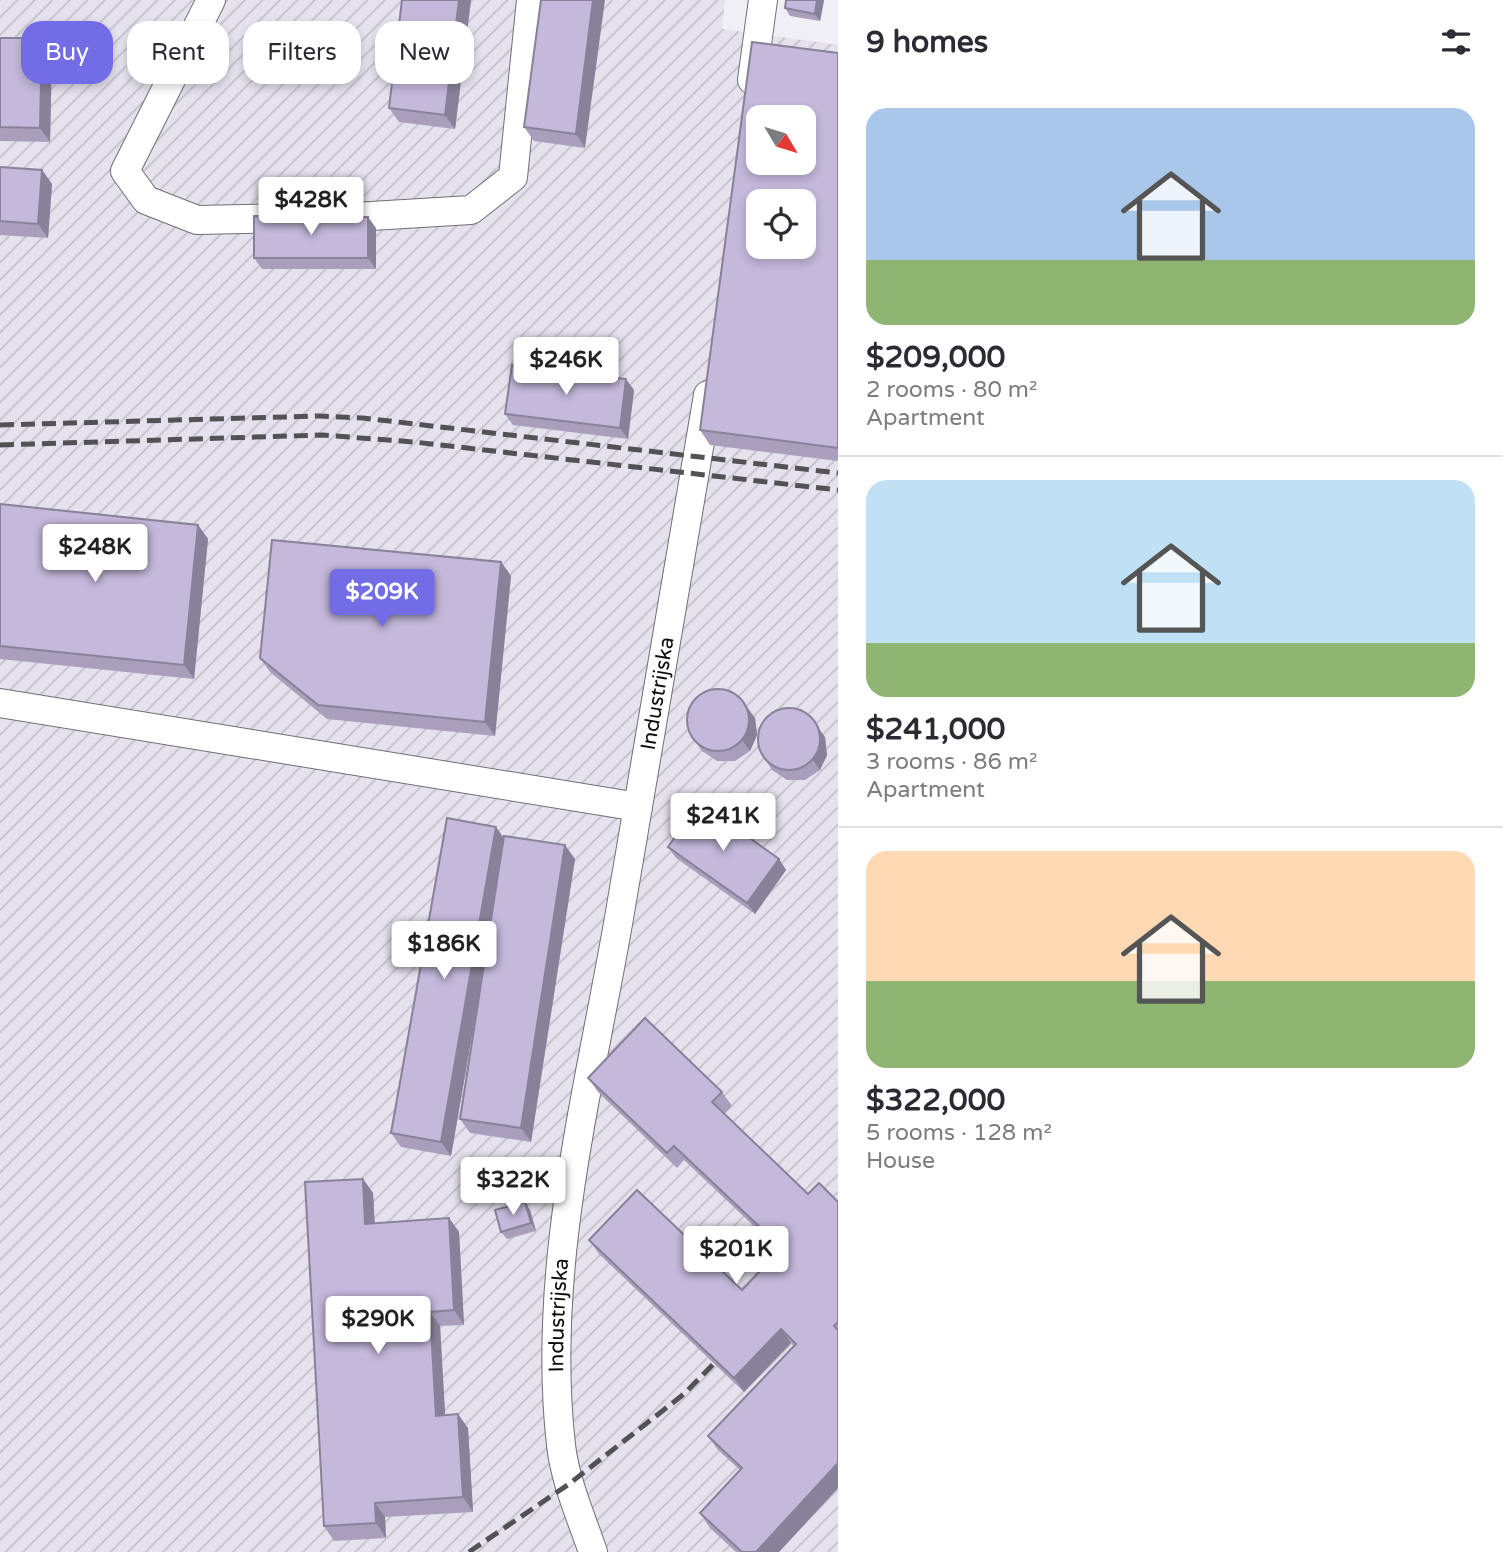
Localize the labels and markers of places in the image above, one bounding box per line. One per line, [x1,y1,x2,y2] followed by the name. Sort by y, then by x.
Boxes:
[262,177,360,237] pin: $428K
[517,338,615,397] pin: $246K
[46,524,144,584] pin: $248K
[333,570,431,629] pin: $209K
[674,794,772,853] pin: $241K
[395,922,493,981] pin: $186K
[464,1158,562,1217] pin: $322K
[687,1226,785,1286] pin: $201K
[329,1296,427,1356] pin: $290K

